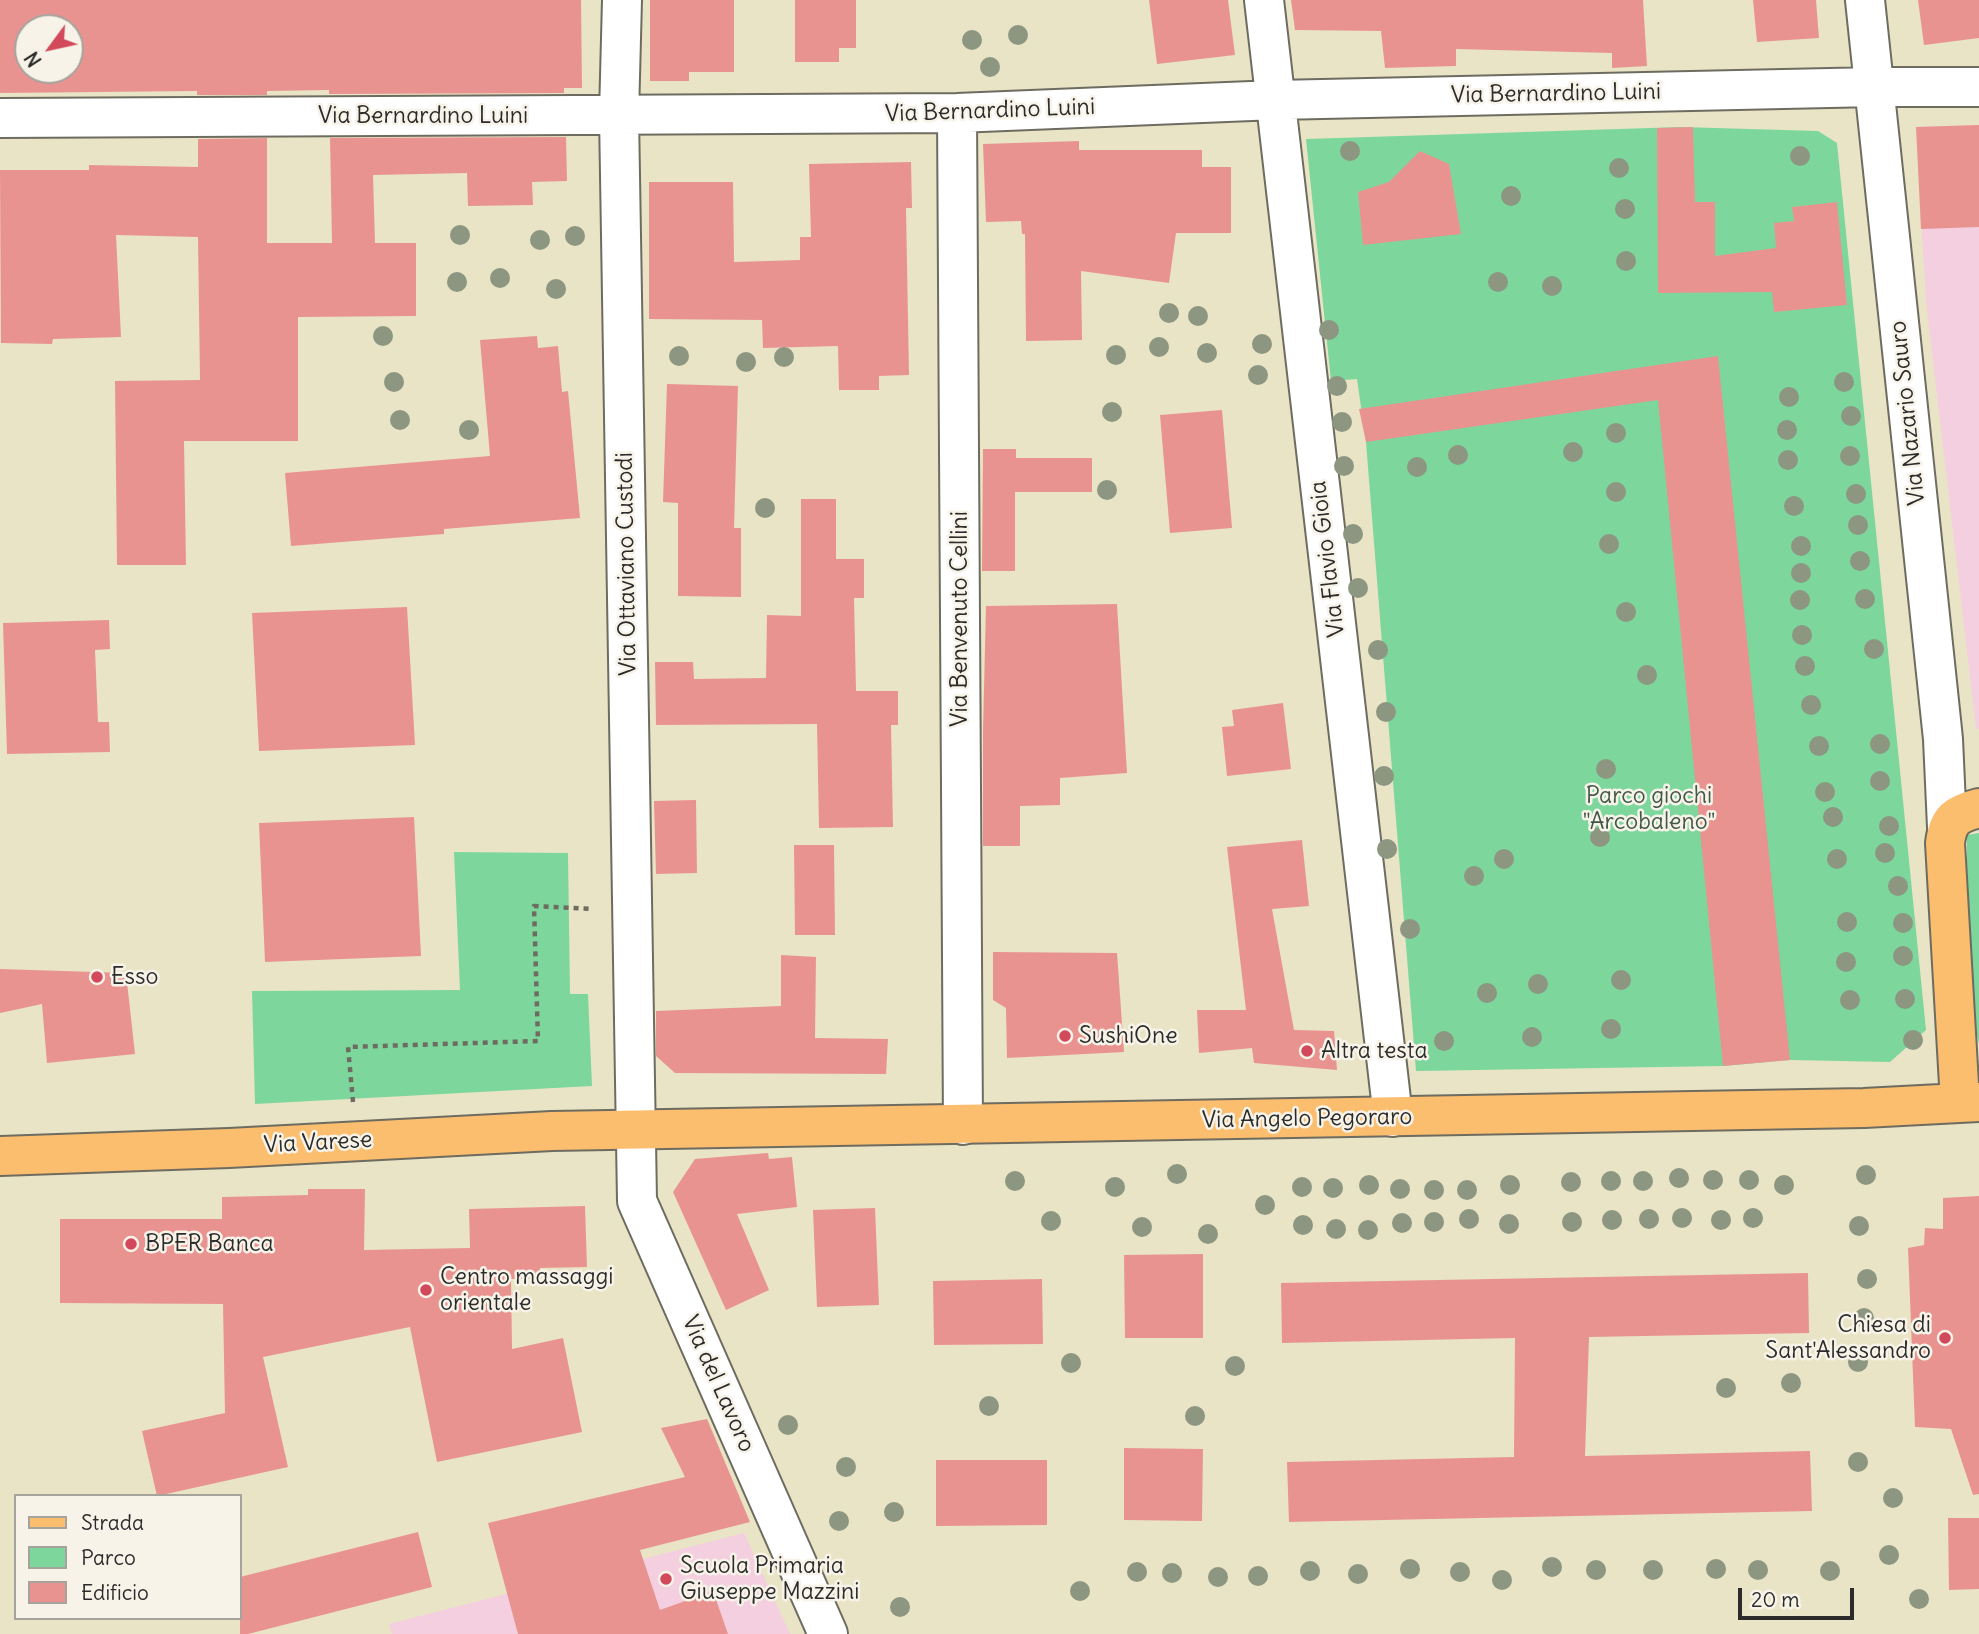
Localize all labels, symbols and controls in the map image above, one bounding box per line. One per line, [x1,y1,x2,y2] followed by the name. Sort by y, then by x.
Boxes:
[14,14,84,84] north arrow
[19,47,47,71] text: N
[1451,78,1661,110] street label: Via Bernardino Luini
[884,94,1096,128] street label: Via Bernardino Luini
[318,102,528,130] street label: Via Bernardino Luini
[1885,319,1931,507] street label: Via Nazario Sauro
[611,452,643,676] street label: Via Ottaviano Custodi
[1305,479,1351,639] street label: Via Flavio Gioia
[946,511,974,727] street label: Via Benvenuto Cellini
[1583,782,1715,836] park label: Parco giochi "Arcobaleno"
[111,963,158,991] place label: Esso
[89,969,105,985] marker: Esso
[1079,1022,1178,1050] place label: SushiOne
[1057,1028,1073,1044] marker: SushiOne
[1321,1037,1428,1065] place label: Altra testa
[1299,1043,1315,1059] marker: Altra testa
[1202,1103,1412,1135] street label: Via Angelo Pegoraro
[263,1126,373,1160] street label: Via Varese
[145,1230,274,1258] place label: BPER Banca
[123,1236,139,1252] marker: BPER Banca
[440,1263,613,1317] place label: Centro massaggi orientale
[418,1282,434,1298] marker: Centro massaggi orientale
[1765,1311,1931,1365] place label: Chiesa di Sant'Alessandro
[676,1312,760,1456] street label: Via del Lavoro
[1937,1330,1953,1346] marker: Chiesa di Sant'Alessandro
[14,1494,242,1620] legend
[81,1509,144,1536] text: Strada
[81,1544,136,1571] text: Parco
[680,1552,859,1606] place label: Scuola Primaria Giuseppe Mazzini
[658,1571,674,1587] marker: Scuola Primaria Giuseppe Mazzini
[1741,1574,1856,1618] scale bar
[81,1579,149,1606] text: Edificio
[1751,1586,1800,1613] text: 20 m

